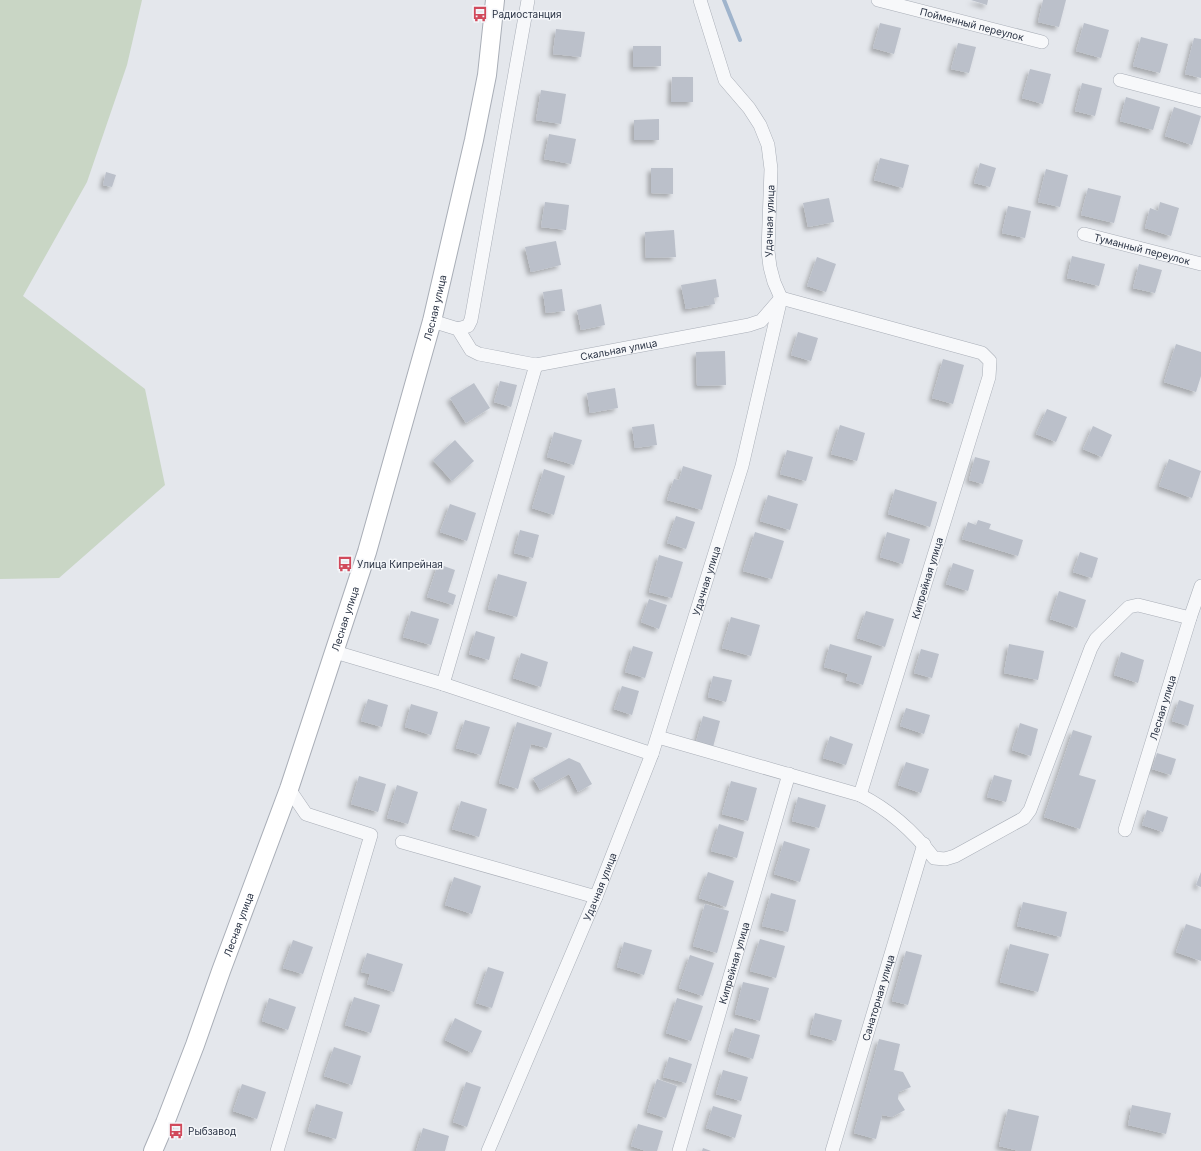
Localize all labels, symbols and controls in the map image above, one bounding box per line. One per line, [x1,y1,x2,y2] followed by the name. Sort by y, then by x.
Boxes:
[471,5,489,23] bus stop icon: Радиостанция
[919,5,1026,43] street label: Пойменный переулок
[492,8,562,20] place label: Радиостанция
[762,185,776,258] street label: Удачная улица
[1093,231,1192,267] street label: Туманный переулок
[421,273,449,342] street label: Лесная улица
[579,336,658,363] street label: Скальная улица
[909,536,945,620] street label: Кипрейная улица
[690,545,723,617] street label: Удачная улица
[336,555,354,573] bus stop icon: Улица Кипрейная
[357,558,443,570] place label: Улица Кипрейная
[329,585,361,653] street label: Лесная улица
[1147,674,1178,742] street label: Лесная улица
[581,851,619,923] street label: Удачная улица
[221,891,256,958] street label: Лесная улица
[716,920,752,1005] street label: Кипрейная улица
[859,953,897,1042] street label: Санаторная улица
[167,1122,185,1140] bus stop icon: Рыбзавод
[188,1125,236,1137] place label: Рыбзавод

